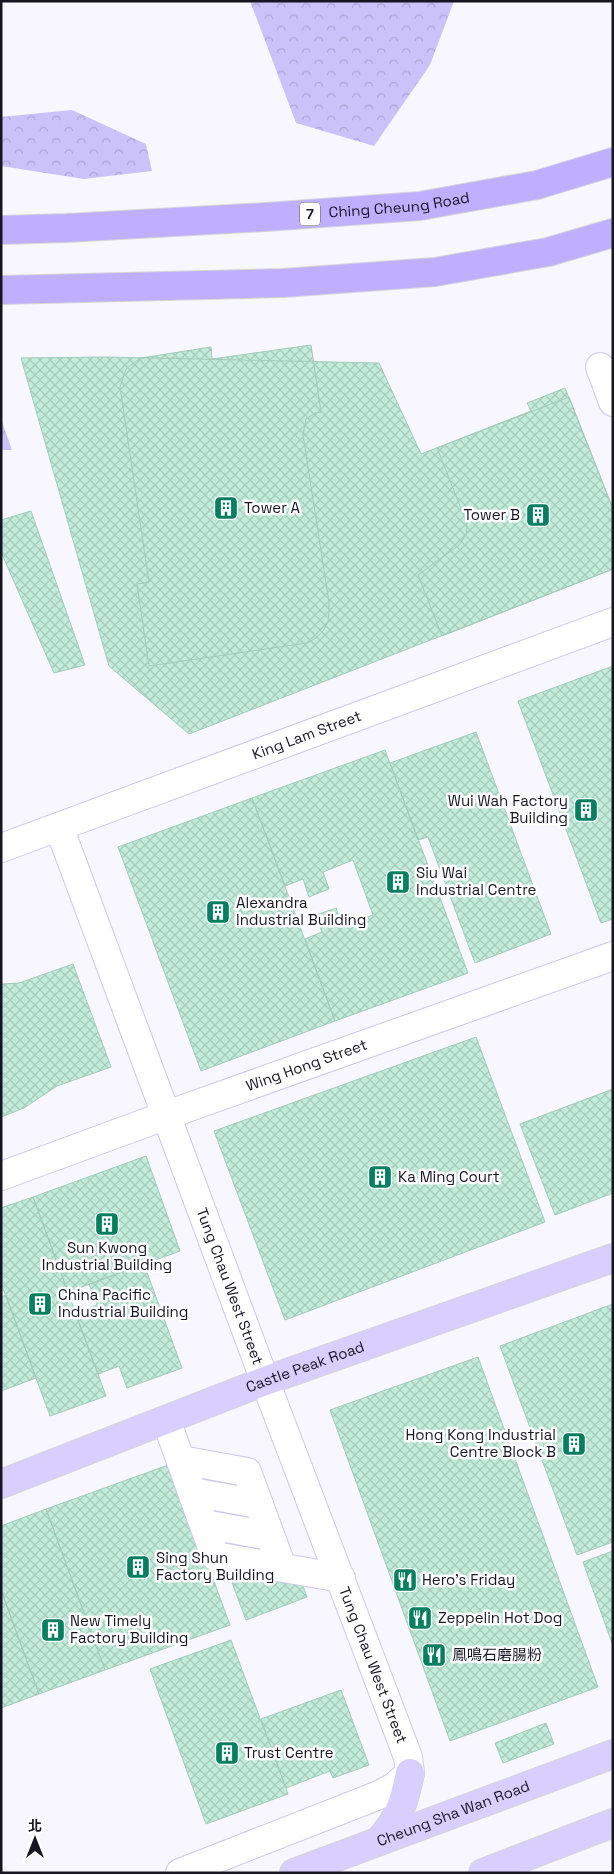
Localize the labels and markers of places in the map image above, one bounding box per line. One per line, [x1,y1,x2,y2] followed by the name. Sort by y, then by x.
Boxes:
[213,495,239,521] building icon: Tower A
[244,498,300,517] place label: Tower A
[525,502,551,528] building icon: Tower B
[463,505,520,524] place label: Tower B
[448,791,568,827] place label: Wui Wah Factory Building
[573,797,599,823] building icon: Wui Wah Factory Building
[416,863,537,899] place label: Siu Wai Industrial Centre
[385,869,411,895] building icon: Siu Wai Industrial Centre
[236,893,366,929] place label: Alexandra Industrial Building
[205,899,231,925] building icon: Alexandra Industrial Building
[367,1164,393,1190] building icon: Ka Ming Court
[398,1167,500,1186] place label: Ka Ming Court
[94,1211,120,1237] building icon: Sun Kwong Industrial Building
[42,1238,172,1274] place label: Sun Kwong Industrial Building
[58,1285,188,1321] place label: China Pacific Industrial Building
[27,1291,53,1317] building icon: China Pacific Industrial Building
[405,1425,556,1461] place label: Hong Kong Industrial Centre Block B
[561,1431,587,1457] building icon: Hong Kong Industrial Centre Block B
[156,1548,274,1584] place label: Sing Shun Factory Building
[125,1554,151,1580] building icon: Sing Shun Factory Building
[392,1567,418,1593] restaurant icon: Hero's Friday
[422,1570,515,1589] place label: Hero's Friday
[407,1605,433,1631] restaurant icon: Zeppelin Hot Dog
[438,1608,562,1627] place label: Zeppelin Hot Dog
[70,1611,188,1647] place label: New Timely Factory Building
[40,1617,66,1643] building icon: New Timely Factory Building
[421,1642,447,1668] restaurant icon: 鳳鳴石磨腸粉
[452,1645,542,1664] place label: 鳳鳴石磨腸粉
[214,1740,240,1766] building icon: Trust Centre
[244,1743,334,1762] place label: Trust Centre

